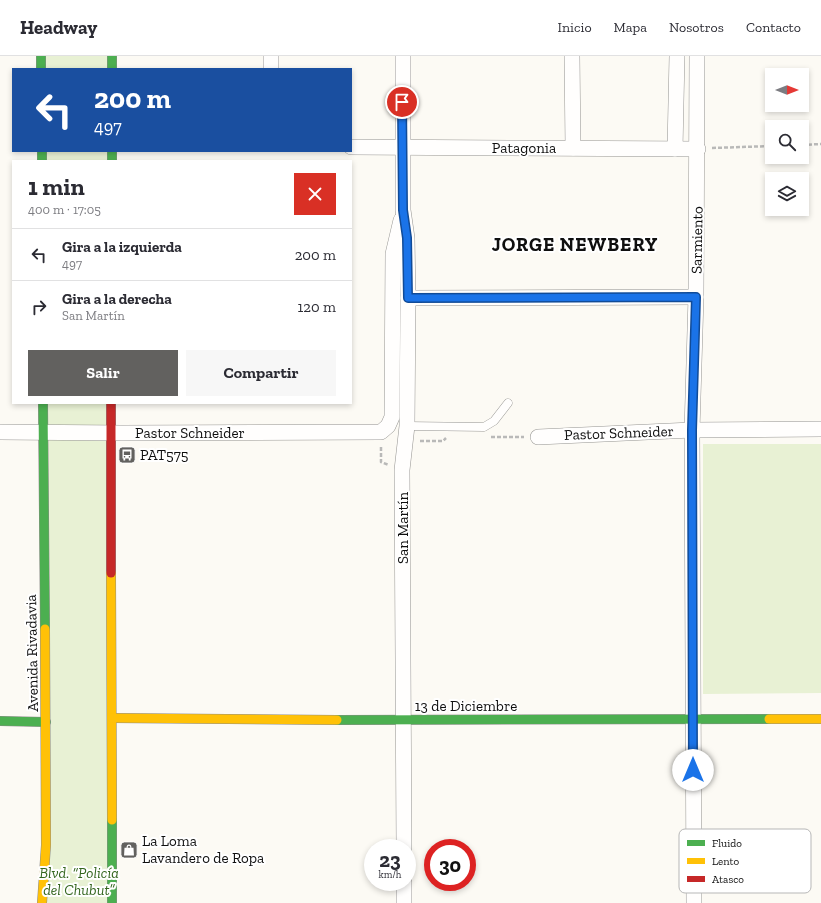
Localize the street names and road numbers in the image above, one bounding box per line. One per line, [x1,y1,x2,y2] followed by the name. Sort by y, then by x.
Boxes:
[492,139,556,157] street label: Patagonia
[687,206,707,274] street label: Sarmiento
[564,422,674,444] street label: Pastor Schneider
[135,424,245,442] street label: Pastor Schneider
[394,491,412,564] street label: San Martín
[22,594,42,712] street label: Avenida Rivadavia
[415,697,517,715] street label: 13 de Diciembre

